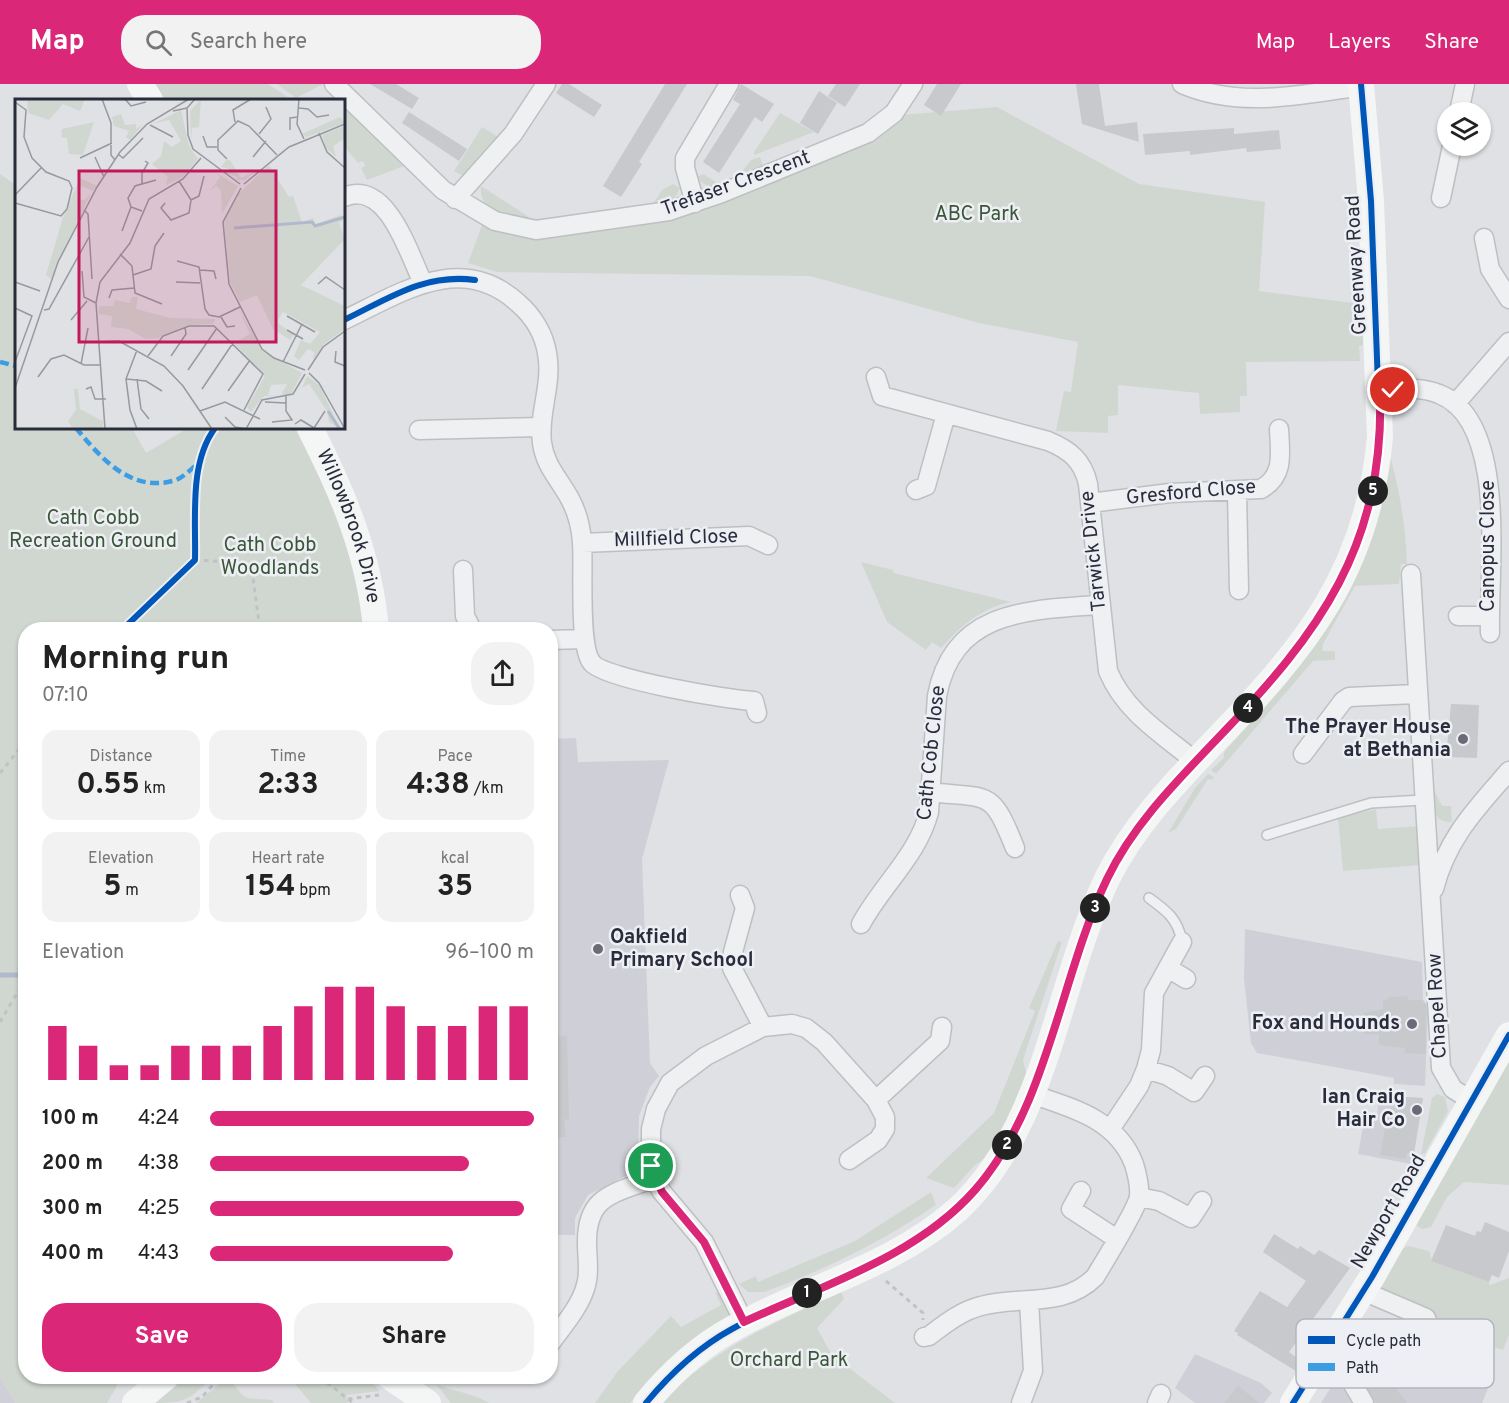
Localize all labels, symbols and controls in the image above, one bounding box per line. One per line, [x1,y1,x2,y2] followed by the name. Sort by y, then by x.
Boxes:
[121,15,541,69] search box
[30,24,85,60] text: Map
[142,26,175,59] icon: search
[190,29,307,56] text: Search here
[1256,29,1295,56] text: Map
[1328,29,1391,56] text: Layers
[1424,29,1479,56] text: Share
[15,99,345,429] inset map
[1437,102,1491,156] map controls
[1437,102,1491,156] button: layers
[658,145,814,223] street label: Trefaser Crescent
[1340,194,1374,336] street label: Greenway Road
[934,202,1020,228] park label: ABC Park
[1367,364,1418,415] pin
[1376,373,1409,406] icon: check
[310,445,386,605] street label: Willowbrook Drive
[1125,474,1257,512] street label: Gresford Close
[1358,476,1388,506] pin: 5
[1476,480,1502,612] street label: Canopus Close
[1368,481,1378,501] text: 5
[1075,489,1113,613] street label: Tarwick Drive
[9,506,177,555] park label: Cath Cobb Recreation Ground
[613,524,739,554] street label: Millfield Close
[221,533,319,582] park label: Cath Cobb Woodlands
[42,639,229,681] text: Morning run
[471,642,534,705] button: share
[42,683,89,709] text: 07:10
[912,684,952,822] street label: Cath Cob Close
[1233,693,1263,723] pin: 4
[1243,698,1253,718] text: 4
[1285,715,1451,764] place label: The Prayer House at Bethania
[1456,732,1470,746] marker: The Prayer House at Bethania
[90,747,152,767] text: Distance
[270,747,306,767] text: Time
[437,747,473,767] text: Pace
[76,767,140,804] text: 0.55
[257,767,319,804] text: 2:33
[406,767,470,804] text: 4:38
[140,779,166,799] text: km
[470,779,504,799] text: /km
[88,849,154,869] text: Elevation
[251,849,325,869] text: Heart rate
[441,849,469,869] text: kcal
[103,869,122,906] text: 5
[245,869,296,906] text: 154
[437,869,473,906] text: 35
[122,881,139,901] text: m
[296,881,331,901] text: bpm
[1080,893,1110,923] pin: 3
[1090,898,1100,918] text: 3
[610,925,754,974] place label: Oakfield Primary School
[42,940,124,966] text: Elevation
[445,940,534,966] text: 96–100 m
[591,942,605,956] marker: Oakfield Primary School
[1422,953,1454,1059] street label: Chapel Row
[1252,1011,1400,1037] place label: Fox and Hounds
[1405,1017,1419,1031] marker: Fox and Hounds
[1322,1085,1405,1134] place label: Ian Craig Hair Co
[1410,1103,1424,1117] marker: Ian Craig Hair Co
[42,1106,99,1132] text: 100 m
[138,1106,179,1132] text: 4:24
[992,1130,1022,1160] pin: 2
[1002,1135,1012,1155] text: 2
[625,1140,676,1191] pin
[634,1149,667,1182] icon: arrive
[1346,1150,1432,1274] street label: Newport Road
[42,1151,103,1177] text: 200 m
[138,1151,179,1177] text: 4:38
[42,1196,103,1222] text: 300 m
[138,1196,180,1222] text: 4:25
[42,1241,104,1267] text: 400 m
[138,1241,179,1267] text: 4:43
[792,1278,822,1308] pin: 1
[804,1283,810,1303] text: 1
[42,1303,282,1372] button: Save
[294,1303,534,1372] button: Share
[1296,1319,1494,1388] legend
[1346,1332,1421,1352] text: Cycle path
[730,1348,848,1374] park label: Orchard Park
[1346,1359,1379,1379] text: Path

